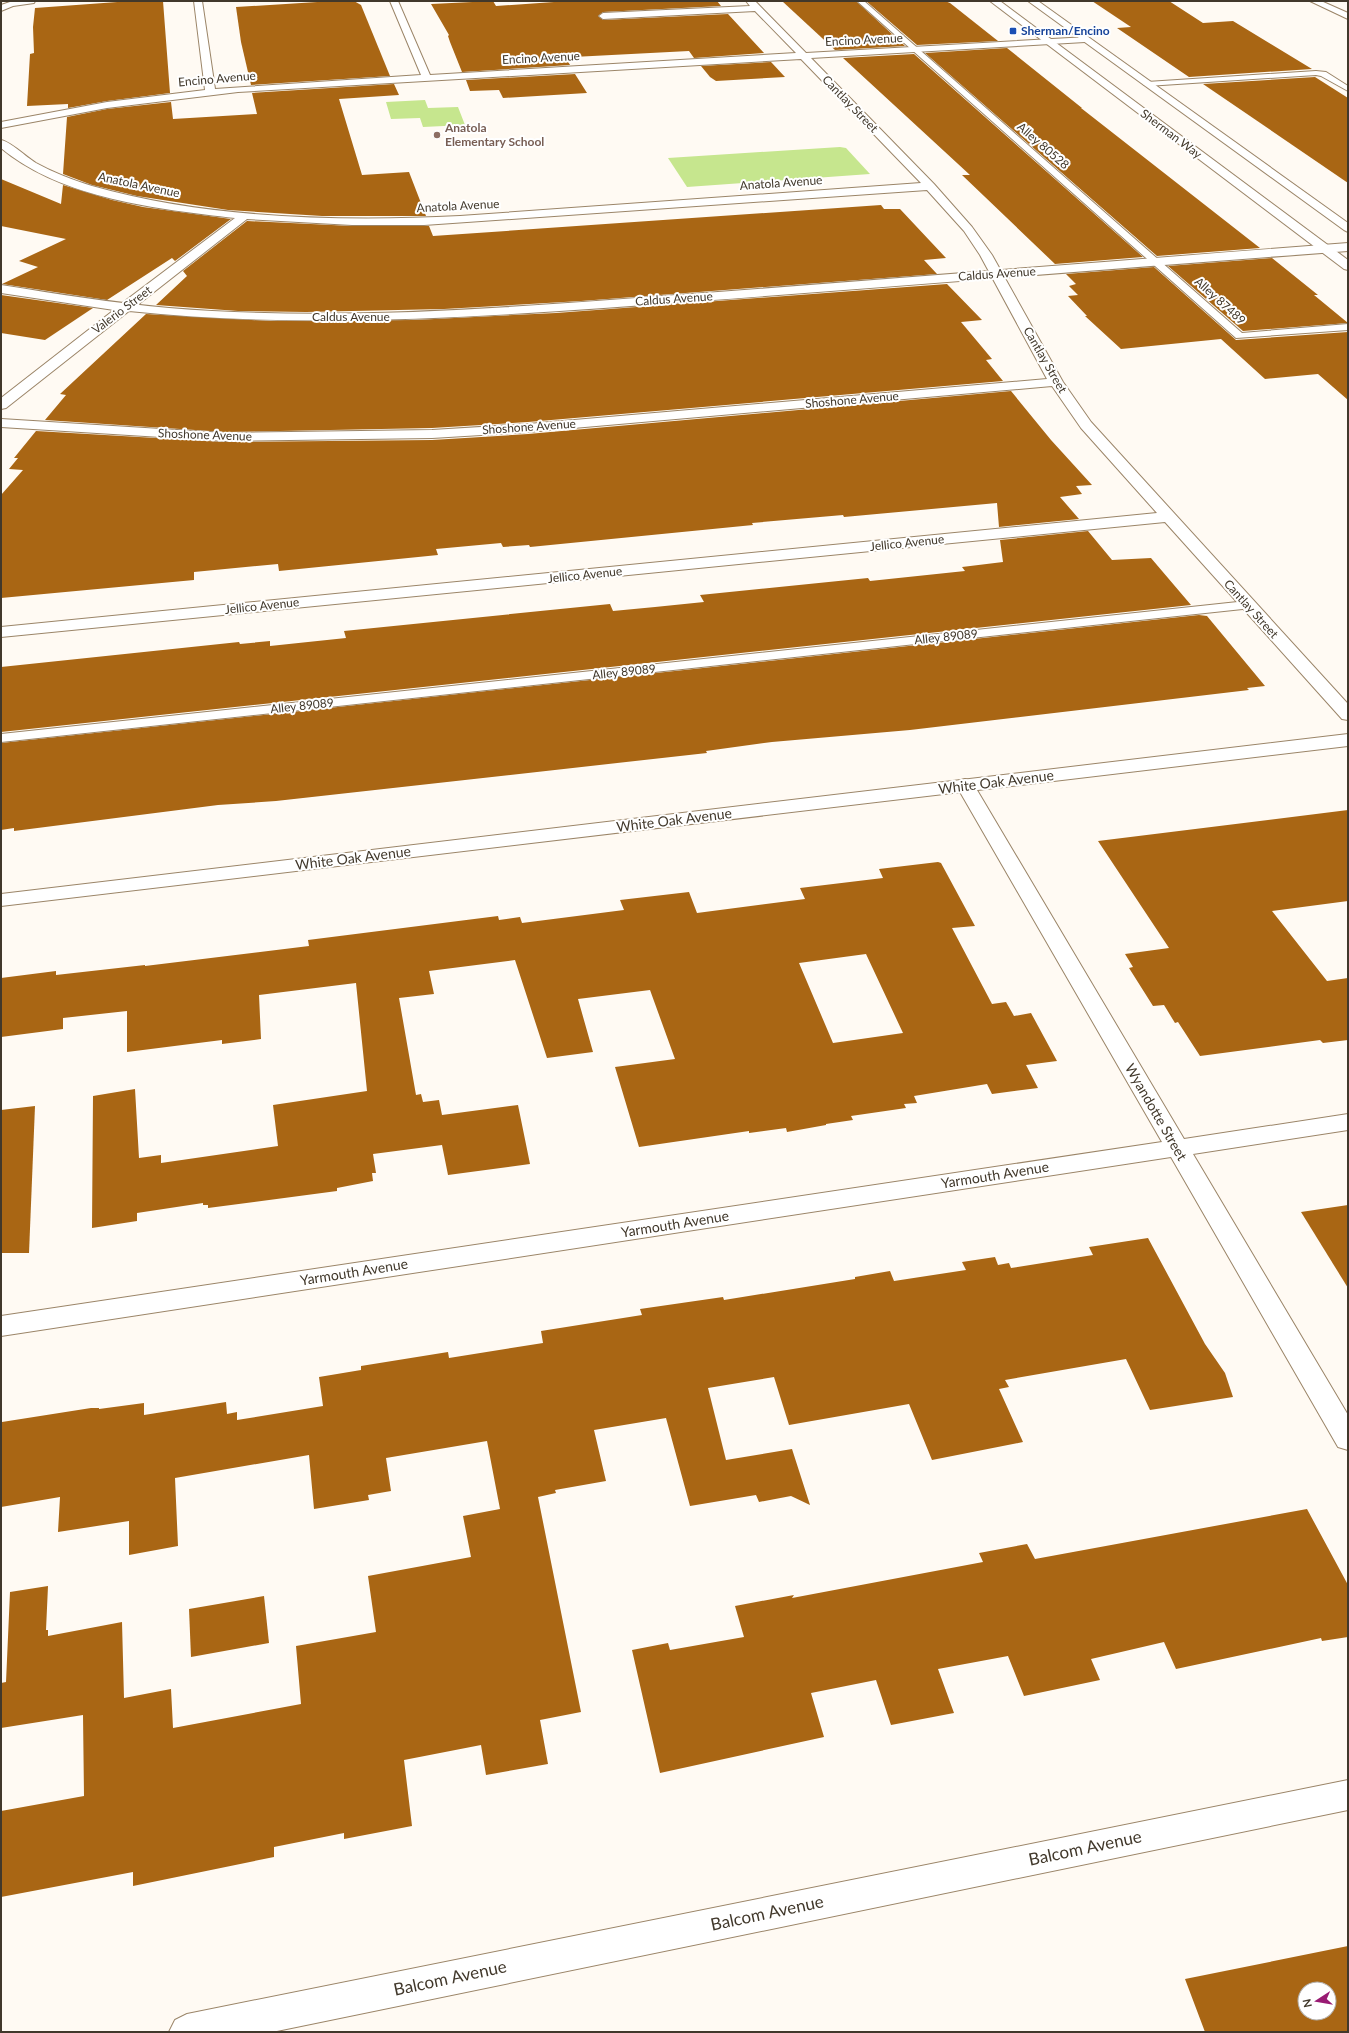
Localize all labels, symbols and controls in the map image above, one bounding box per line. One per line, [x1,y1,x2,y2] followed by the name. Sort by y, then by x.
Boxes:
[1021,23,1110,38] place label: Sherman/Encino
[1008,26,1018,36] marker: Sherman/Encino
[825,30,903,49] street label: Encino Avenue
[502,48,580,67] street label: Encino Avenue
[177,68,256,89] street label: Encino Avenue
[819,72,882,136] street label: Cantlay Street
[1138,106,1206,162] street label: Sherman Way
[1014,119,1072,172] street label: Alley 80528
[444,120,544,149] place label: Anatola Elementary School
[432,130,442,140] marker: Anatola Elementary School
[97,169,181,200] street label: Anatola Avenue
[739,172,823,193] street label: Anatola Avenue
[416,196,500,215] street label: Anatola Avenue
[958,263,1036,284] street label: Caldus Avenue
[1192,274,1249,328] street label: Alley 87489
[89,282,155,337] street label: Valerio Street
[635,288,713,309] street label: Caldus Avenue
[312,309,390,324] street label: Caldus Avenue
[1020,324,1071,396] street label: Cantlay Street
[804,388,899,411] street label: Shoshone Avenue
[482,416,576,437] street label: Shoshone Avenue
[158,425,252,444] street label: Shoshone Avenue
[869,531,945,554] street label: Jellico Avenue
[547,563,623,586] street label: Jellico Avenue
[1221,576,1282,642] street label: Cantlay Street
[224,594,300,617] street label: Jellico Avenue
[913,626,978,647] street label: Alley 89089
[591,661,656,682] street label: Alley 89089
[269,695,334,716] street label: Alley 89089
[937,766,1055,797] street label: White Oak Avenue
[615,804,733,835] street label: White Oak Avenue
[294,842,412,873] street label: White Oak Avenue
[1122,1060,1191,1163] street label: Wyandotte Street
[940,1158,1050,1191] street label: Yarmouth Avenue
[620,1207,730,1240] street label: Yarmouth Avenue
[299,1255,409,1288] street label: Yarmouth Avenue
[1026,1825,1143,1870] street label: Balcom Avenue
[708,1890,825,1935] street label: Balcom Avenue
[391,1955,508,2000] street label: Balcom Avenue
[1297,1981,1337,2021] north arrow
[1299,1998,1314,2009] text: N

